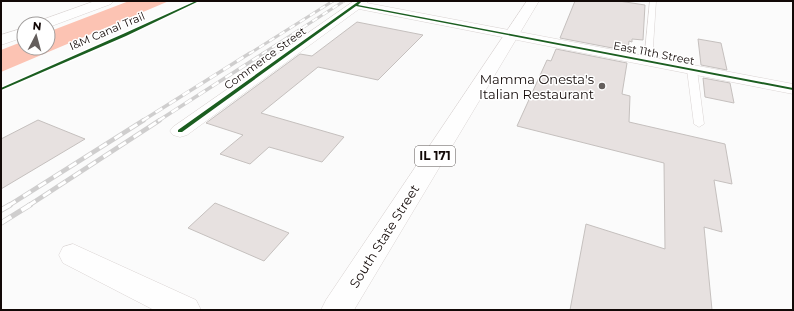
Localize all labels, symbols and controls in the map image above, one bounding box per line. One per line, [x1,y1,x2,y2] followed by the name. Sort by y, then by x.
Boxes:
[67,9,147,53] street label: I&M Canal Trail
[16,16,56,56] north arrow
[32,19,42,33] text: N
[221,23,309,92] street label: Commerce Street
[612,38,696,68] street label: East 11th Street
[479,71,594,102] place label: Mamma Onesta's Italian Restaurant
[597,81,607,91] marker: Mamma Onesta's Italian Restaurant
[415,146,455,166] road number: IL 171
[346,181,422,291] street label: South State Street

